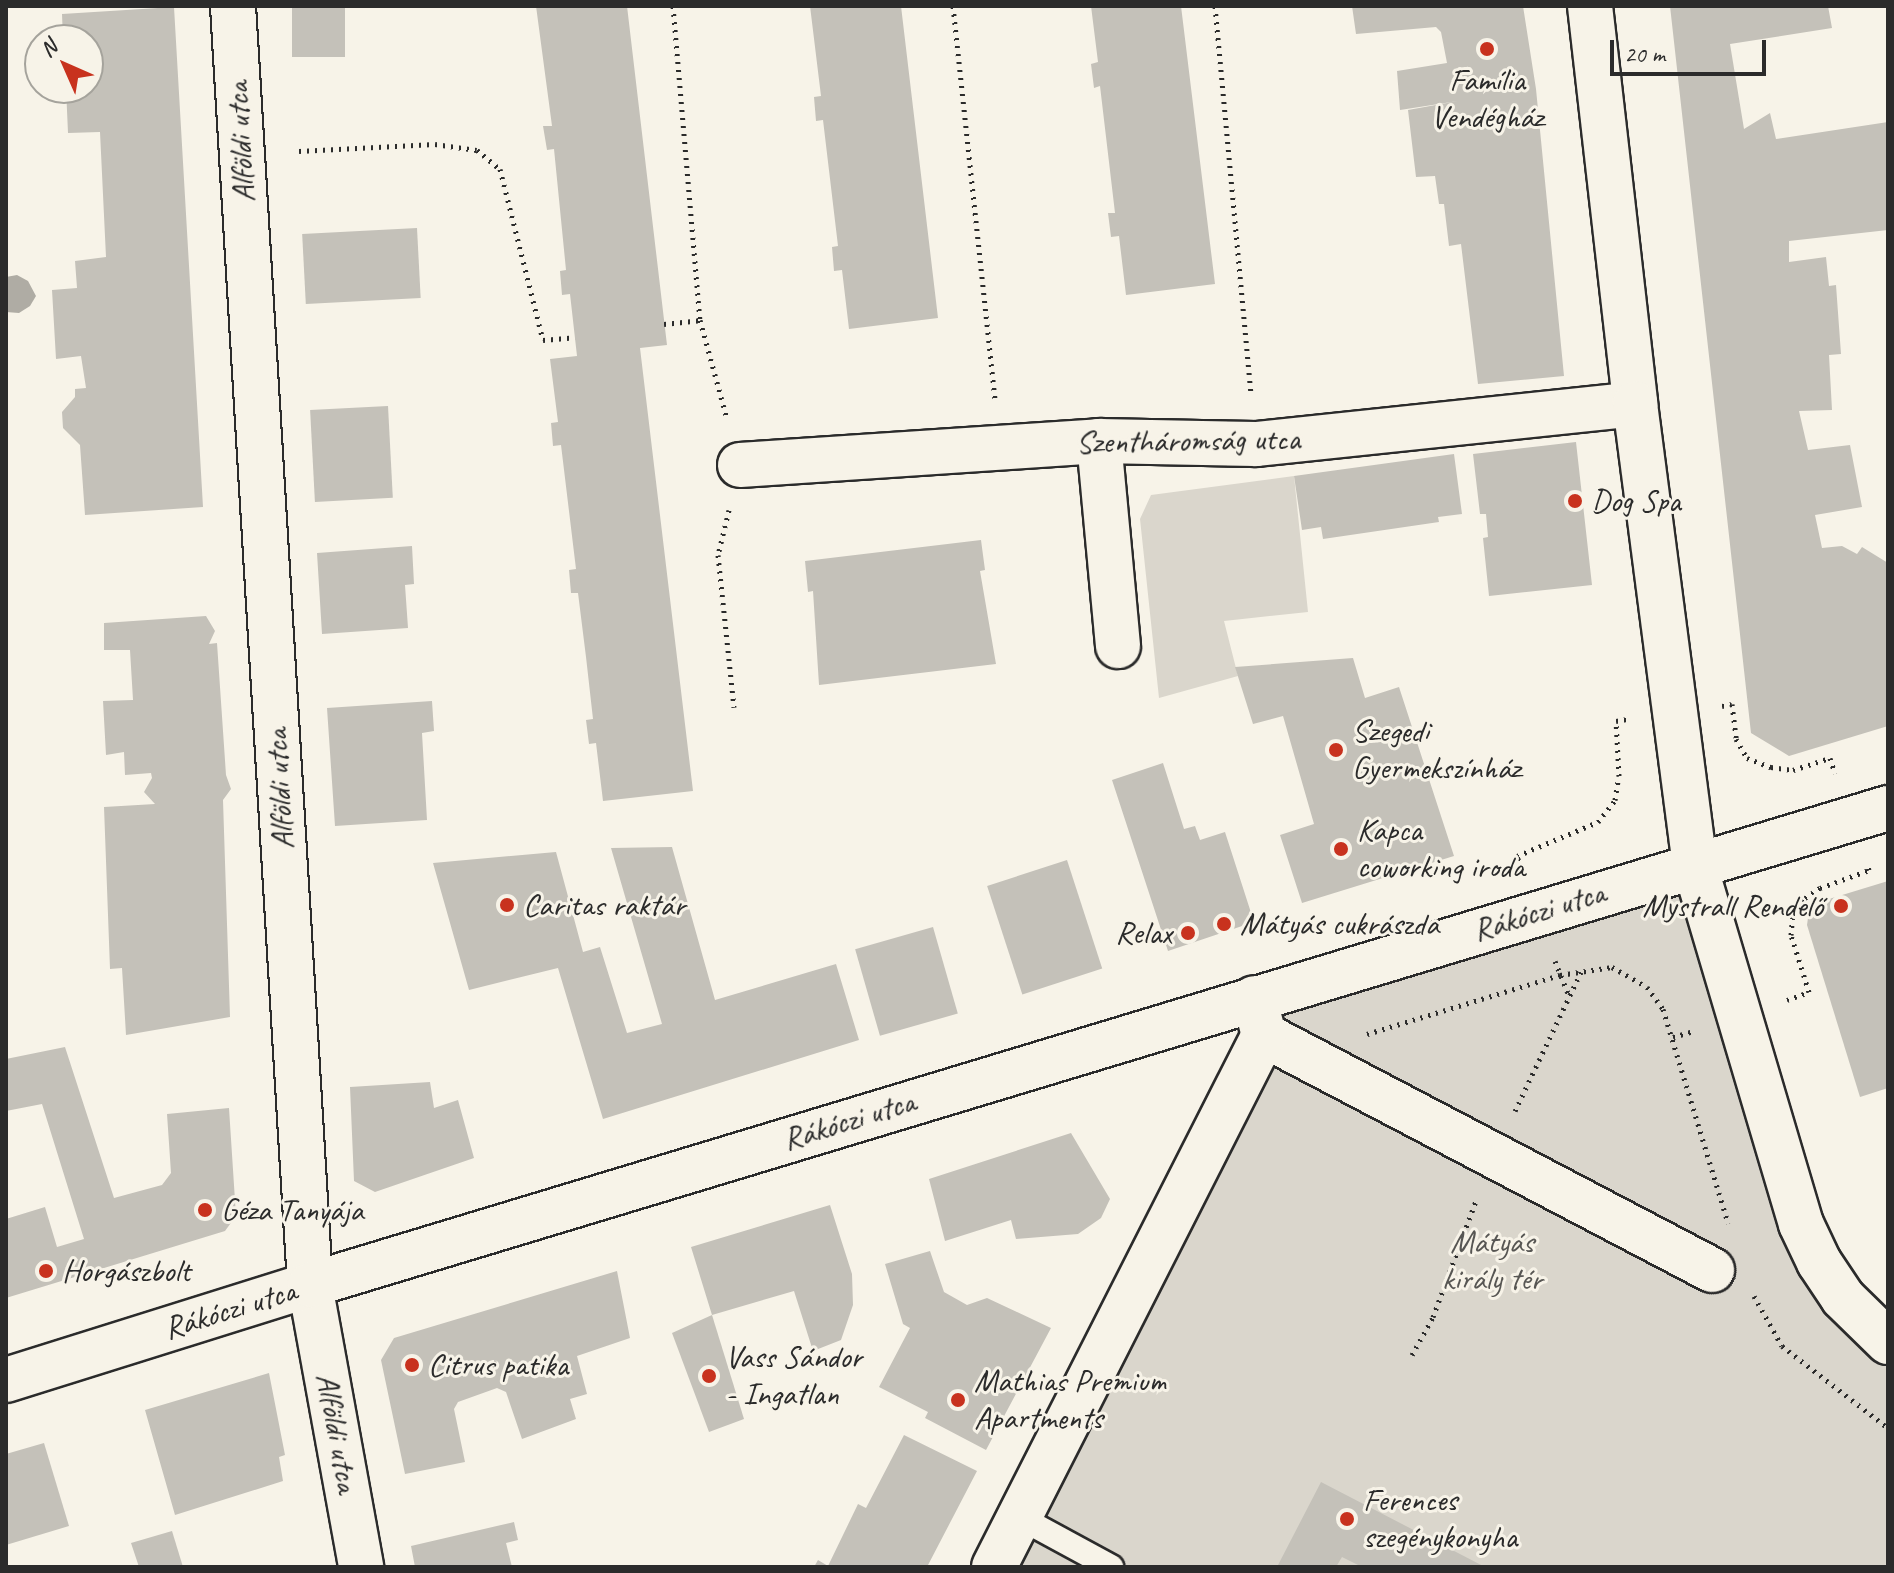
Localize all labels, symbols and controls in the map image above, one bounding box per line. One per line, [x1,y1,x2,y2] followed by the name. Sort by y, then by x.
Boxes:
[24,24,104,104] north arrow
[1614,24,1770,74] scale bar
[34,34,63,63] text: N
[1624,39,1665,69] text: 20 m
[1478,40,1496,58] marker: Família Vendégház
[1431,62,1543,137] place label: Família Vendégház
[219,81,263,203] street label: Alföldi utca
[1076,420,1300,462] street label: Szentháromság utca
[1591,482,1682,520] place label: Dog Spa
[1566,492,1584,510] marker: Dog Spa
[1352,713,1521,788] place label: Szegedi Gyermekszínház
[258,728,302,850] street label: Alföldi utca
[1327,741,1345,759] marker: Szegedi Gyermekszínház
[1357,812,1525,887] place label: Kapca coworking iroda
[1332,840,1350,858] marker: Kapca coworking iroda
[1468,874,1610,950] street label: Rákóczi utca
[523,886,685,924] place label: Caritas raktár
[1643,887,1823,925] place label: Mystrall Rendelő
[1830,895,1852,917] marker: Mystrall Rendelő
[498,896,516,914] marker: Caritas raktár
[1240,905,1439,943] place label: Mátyás cukrászda
[1115,914,1172,952] place label: Relax
[1215,915,1233,933] marker: Mátyás cukrászda
[1179,924,1197,942] marker: Relax
[778,1083,920,1159] street label: Rákóczi utca
[221,1191,364,1229] place label: Géza Tanyája
[196,1201,214,1219] marker: Géza Tanyája
[1442,1224,1542,1299] park label: Mátyás király tér
[62,1252,190,1290] place label: Horgászbolt
[37,1262,55,1280] marker: Horgászbolt
[159,1272,301,1348] street label: Rákóczi utca
[725,1339,862,1414] place label: Vass Sándor - Ingatlan
[428,1346,569,1384] place label: Citrus patika
[403,1356,421,1374] marker: Citrus patika
[974,1363,1166,1438] place label: Mathias Premium Apartments
[700,1367,718,1385] marker: Vass Sándor - Ingatlan
[308,1370,366,1496] street label: Alföldi utca
[949,1391,967,1409] marker: Mathias Premium Apartments
[1363,1482,1517,1557] place label: Ferences szegénykonyha
[1338,1510,1356,1528] marker: Ferences szegénykonyha

